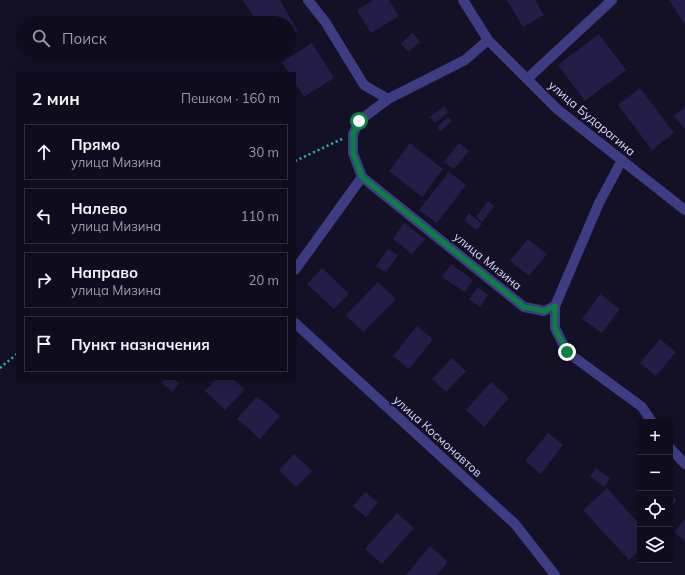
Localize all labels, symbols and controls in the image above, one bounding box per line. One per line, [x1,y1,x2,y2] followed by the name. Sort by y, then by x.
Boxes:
[16,16,296,60] search box
[30,27,52,49] icon: search
[62,29,107,48] text: Поиск
[546,77,638,159] street label: улица Бударагина
[32,88,80,109] text: 2 мин
[181,90,280,106] text: Пешком · 160 m
[350,112,368,130] route start
[71,135,120,154] text: Прямо
[33,141,55,163] icon: ahead
[249,144,279,160] text: 30 m
[71,154,161,170] text: улица Мизина
[71,199,127,218] text: Налево
[33,205,55,227] icon: left
[241,208,279,224] text: 110 m
[71,218,161,234] text: улица Мизина
[451,229,525,293] street label: улица Мизина
[71,263,138,282] text: Направо
[33,269,55,291] icon: right
[249,272,279,288] text: 20 m
[71,282,161,298] text: улица Мизина
[33,333,55,355] icon: arrive
[71,335,210,354] text: Пункт назначения
[558,343,576,361] route end
[390,392,486,480] street label: улица Космонавтов
[637,419,673,563] map controls
[637,419,673,455] button: +
[637,455,673,491] button: −
[637,491,673,527] button: locate
[637,527,673,563] button: layers

